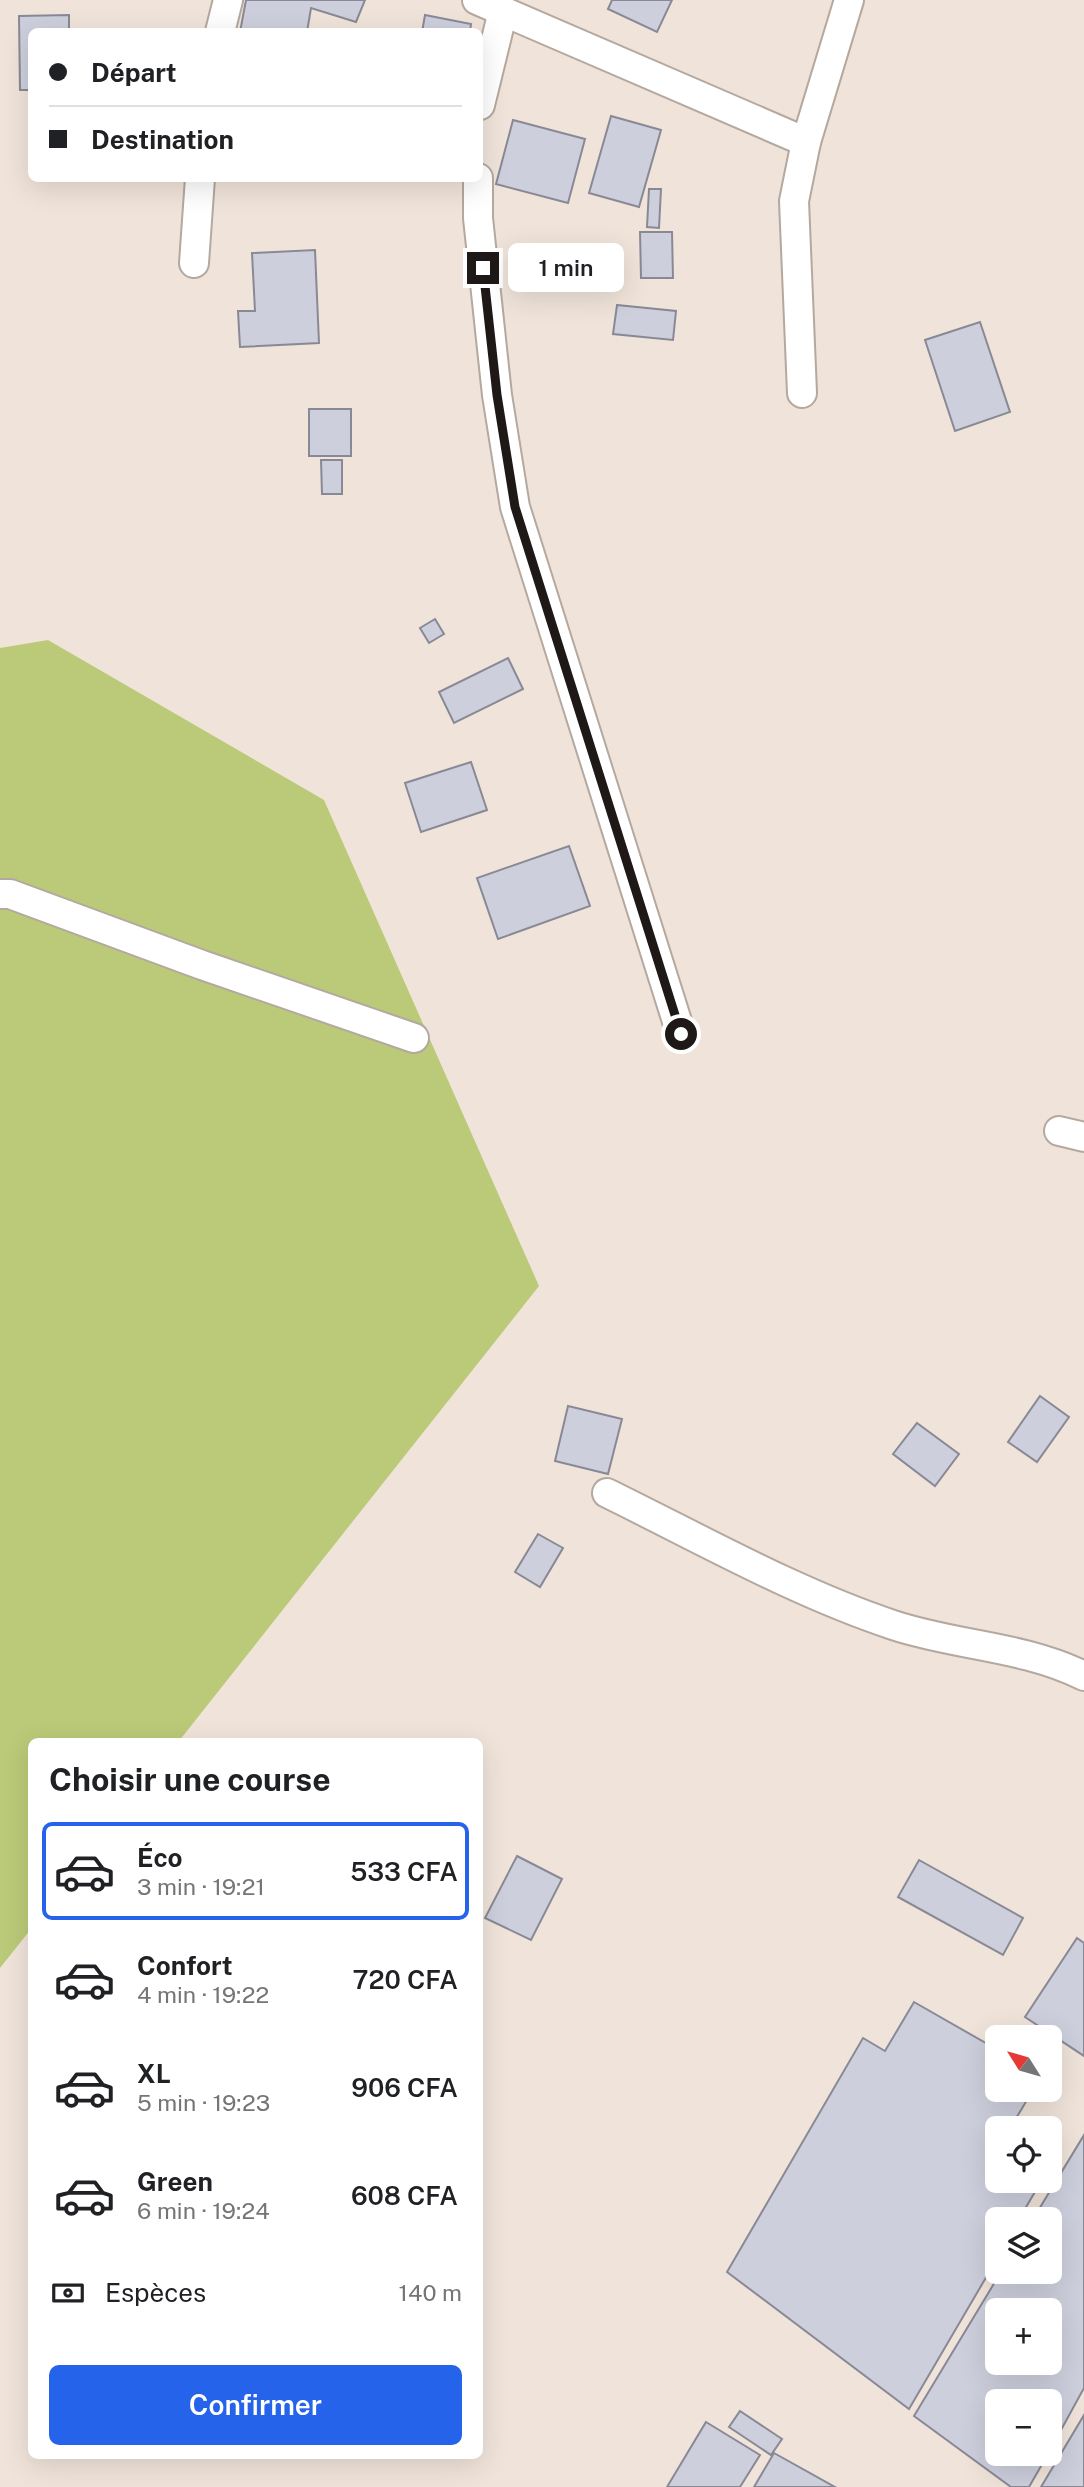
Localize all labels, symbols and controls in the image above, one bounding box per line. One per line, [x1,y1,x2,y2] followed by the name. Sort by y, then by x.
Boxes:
[91,57,177,88] text: Départ
[91,124,234,155] text: Destination
[508,244,623,292] callout: 1 min
[467,252,499,284] route end
[539,254,593,281] text: 1 min
[665,1018,697,1050] route start
[49,1761,331,1798] text: Choisir une course
[53,1840,116,1903] icon: car
[137,1842,183,1873] text: Éco
[350,1856,458,1887] text: 533 CFA
[137,1873,265,1900] text: 3 min · 19:21
[53,1948,116,2011] icon: car
[137,1950,233,1981] text: Confort
[352,1964,458,1995] text: 720 CFA
[137,1981,269,2008] text: 4 min · 19:22
[985,2025,1062,2102] north arrow
[985,2025,1062,2466] map controls
[53,2056,116,2119] icon: car
[137,2058,171,2089] text: XL
[351,2072,458,2103] text: 906 CFA
[137,2089,270,2116] text: 5 min · 19:23
[985,2116,1062,2193] button: locate
[53,2164,116,2227] icon: car
[137,2166,213,2197] text: Green
[351,2180,458,2211] text: 608 CFA
[137,2197,270,2224] text: 6 min · 19:24
[985,2207,1062,2284] button: layers
[49,2274,87,2312] icon: cash
[105,2277,206,2308] text: Espèces
[399,2279,462,2306] text: 140 m
[985,2298,1062,2375] button: +
[49,2365,462,2445] button: Confirmer
[985,2389,1062,2466] button: −

